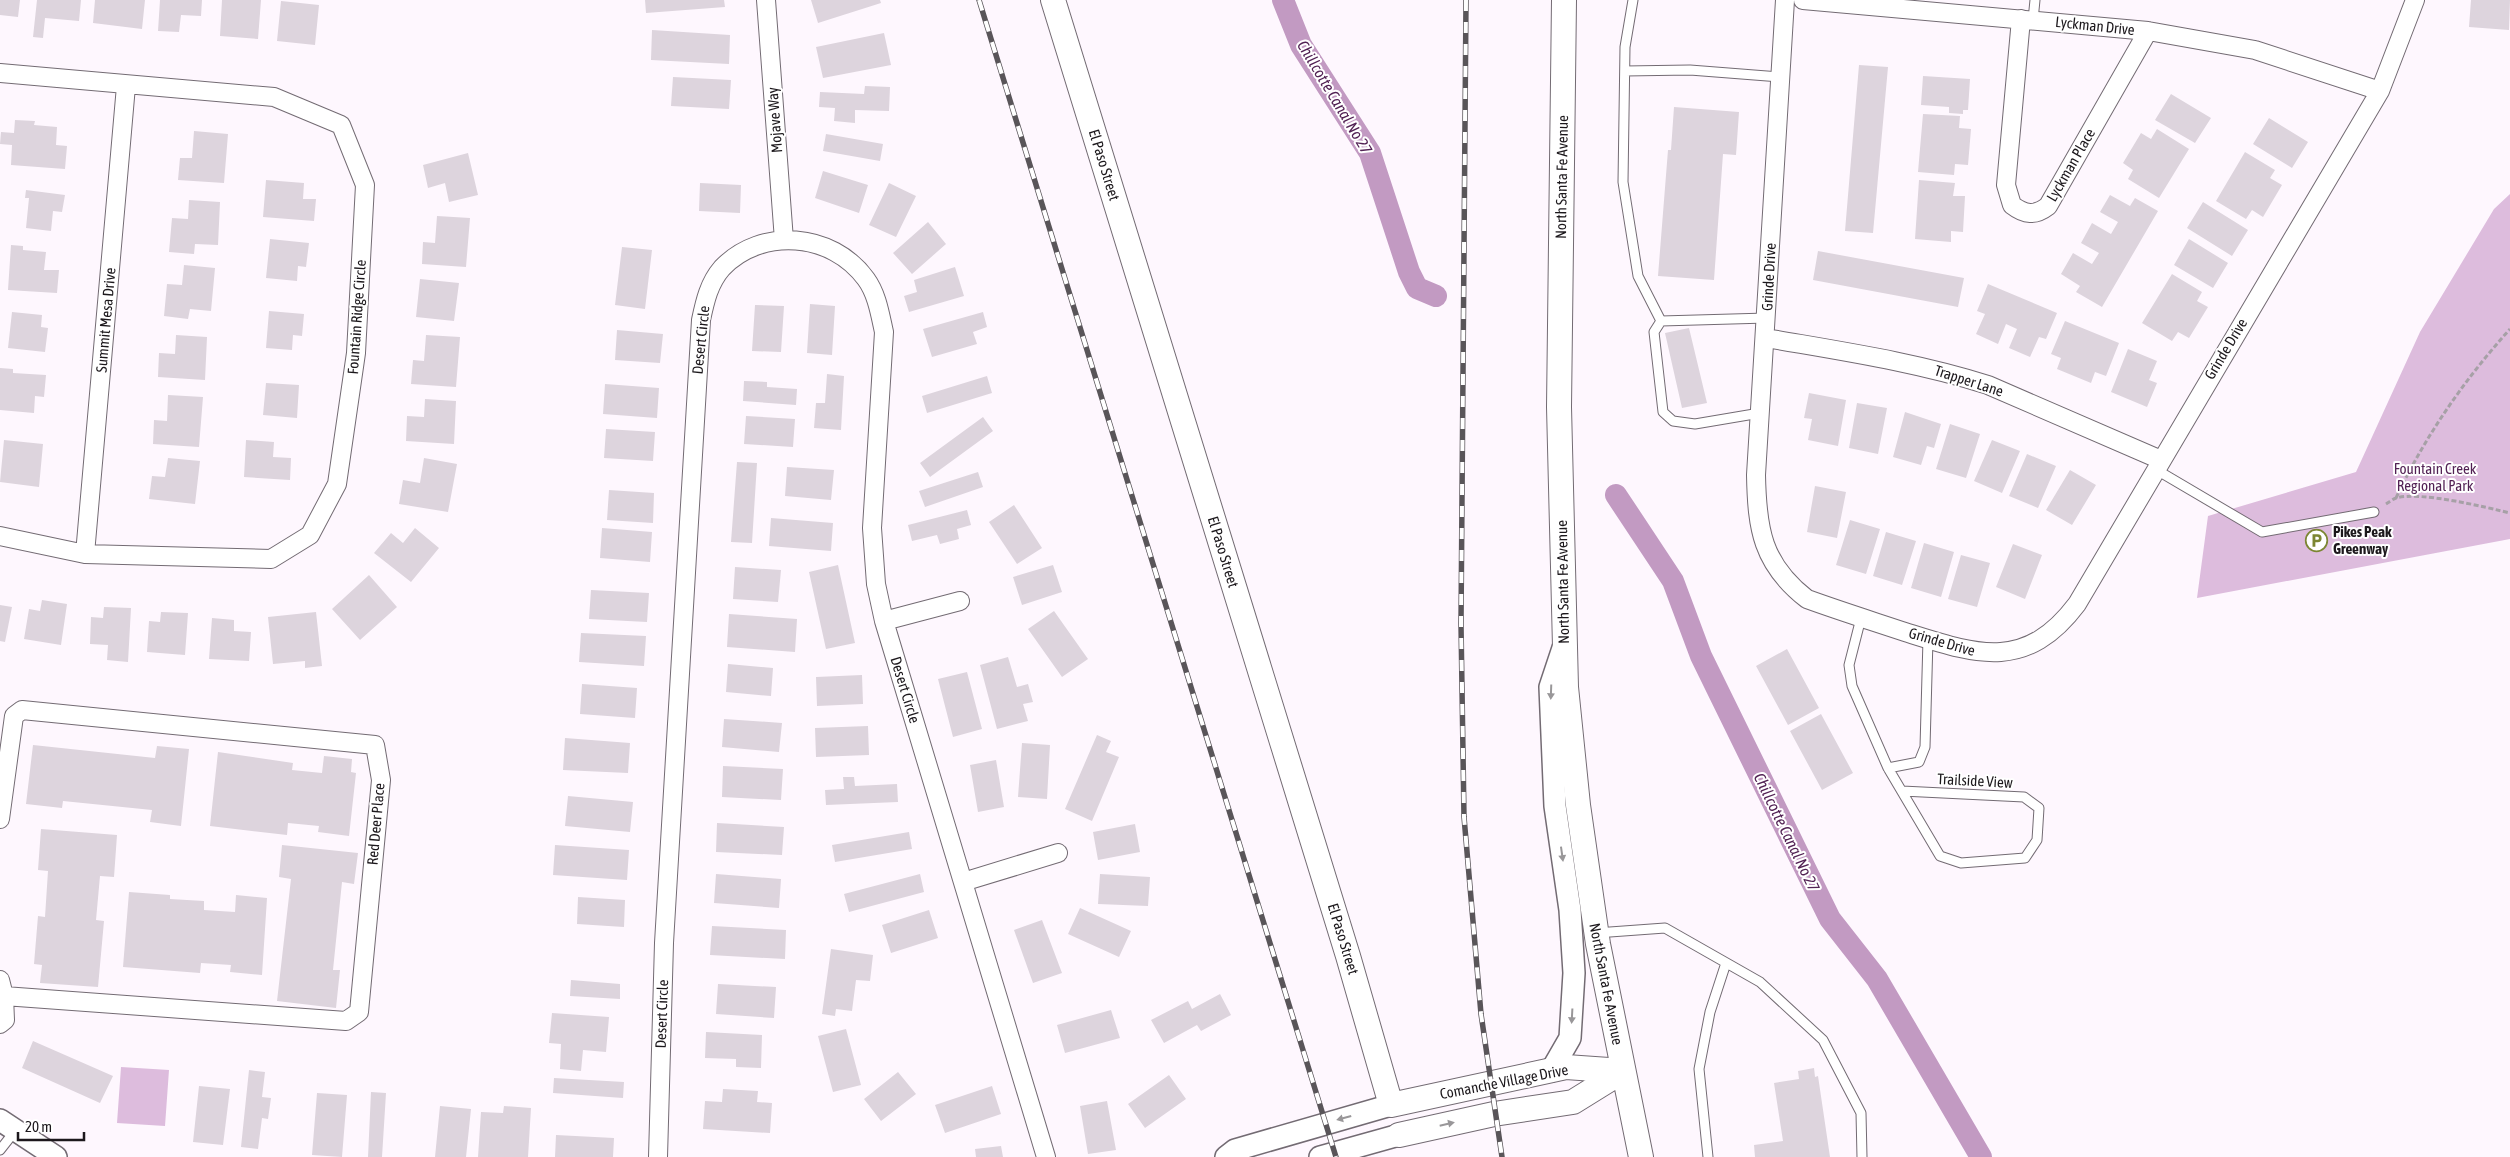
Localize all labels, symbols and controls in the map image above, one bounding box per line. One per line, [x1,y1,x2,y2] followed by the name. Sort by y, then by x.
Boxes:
[2054,13,2136,38] street label: Lyckman Drive
[1294,37,1376,157] water label: Chillcotte Canal No 27
[764,87,785,154] street label: Mojave Way
[1552,115,1571,239] street label: North Santa Fe Avenue
[2043,125,2098,204] street label: Lyckman Place
[1086,127,1123,203] street label: El Paso Street
[1758,242,1779,311] street label: Grinde Drive
[344,259,369,375] street label: Fountain Ridge Circle
[92,267,119,373] street label: Summit Mesa Drive
[688,305,713,375] street label: Desert Circle
[2201,315,2251,382] street label: Grinde Drive
[1933,361,2006,400] street label: Trapper Lane
[2394,460,2477,494] park label: Fountain Creek Regional Park
[1205,514,1242,590] street label: El Paso Street
[1553,520,1572,644] street label: North Santa Fe Avenue
[2333,523,2392,557] place label: Pikes Peak Greenway
[2305,529,2329,553] parking icon: Pikes Peak Greenway
[1907,624,1977,659] street label: Grinde Drive
[887,654,924,725] street label: Desert Circle
[1546,685,1554,701] one-way arrow
[1751,770,1824,894] water label: Chillcotte Canal No 27
[1937,770,2013,791] street label: Trailside View
[363,782,388,866] street label: Red Deer Place
[1558,846,1566,862] one-way arrow
[1325,901,1362,977] street label: El Paso Street
[1586,921,1627,1047] street label: North Santa Fe Avenue
[652,979,671,1049] street label: Desert Circle
[1567,1008,1575,1024] one-way arrow
[1438,1061,1570,1102] street label: Comanche Village Drive
[18,1110,84,1142] scale bar
[1336,1114,1351,1122] one-way arrow
[25,1118,52,1135] text: 20 m
[1439,1120,1454,1128] one-way arrow

